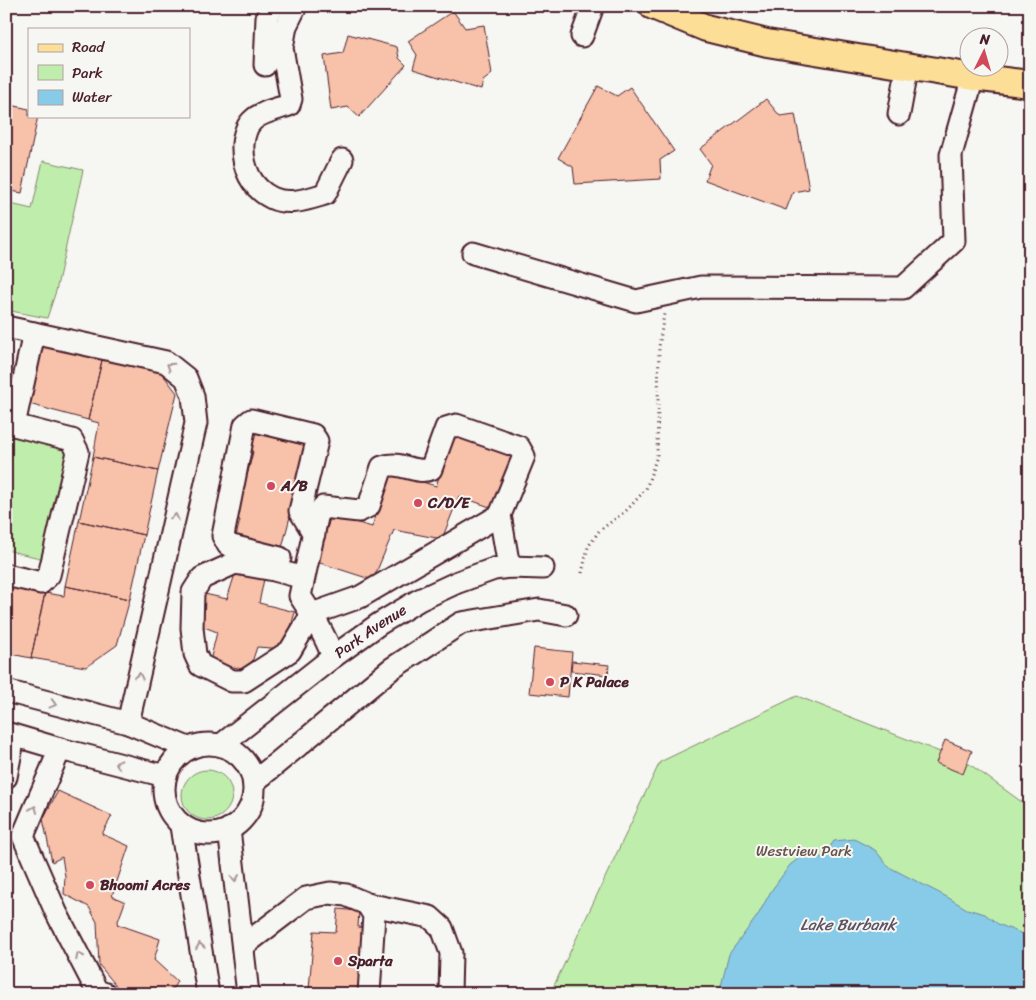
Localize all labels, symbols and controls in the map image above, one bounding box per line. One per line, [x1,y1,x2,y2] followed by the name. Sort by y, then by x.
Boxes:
[978,27,991,52] text: N
[28,28,190,118] legend
[958,28,1008,78] north arrow
[72,34,105,60] text: Road
[72,60,103,86] text: Park
[72,84,112,110] text: Water
[166,363,175,373] one-way arrow
[280,473,308,499] place label: A/B
[265,480,277,492] marker: A/B
[427,490,471,516] place label: C/D/E
[412,497,424,509] marker: C/D/E
[169,512,180,521] one-way arrow
[329,597,412,665] street label: Park Avenue
[560,669,629,695] place label: P K Palace
[133,671,144,680] one-way arrow
[544,676,556,688] marker: P K Palace
[49,698,57,708] one-way arrow
[113,759,122,770] one-way arrow
[28,805,38,814] one-way arrow
[756,838,852,864] park label: Westview Park
[100,872,191,898] place label: Bhoomi Acres
[229,874,240,882] one-way arrow
[84,879,96,891] marker: Bhoomi Acres
[800,910,898,939] water label: Lake Burbank
[196,941,206,950] one-way arrow
[347,948,393,974] place label: Sparta
[75,953,85,962] one-way arrow
[332,955,344,967] marker: Sparta

